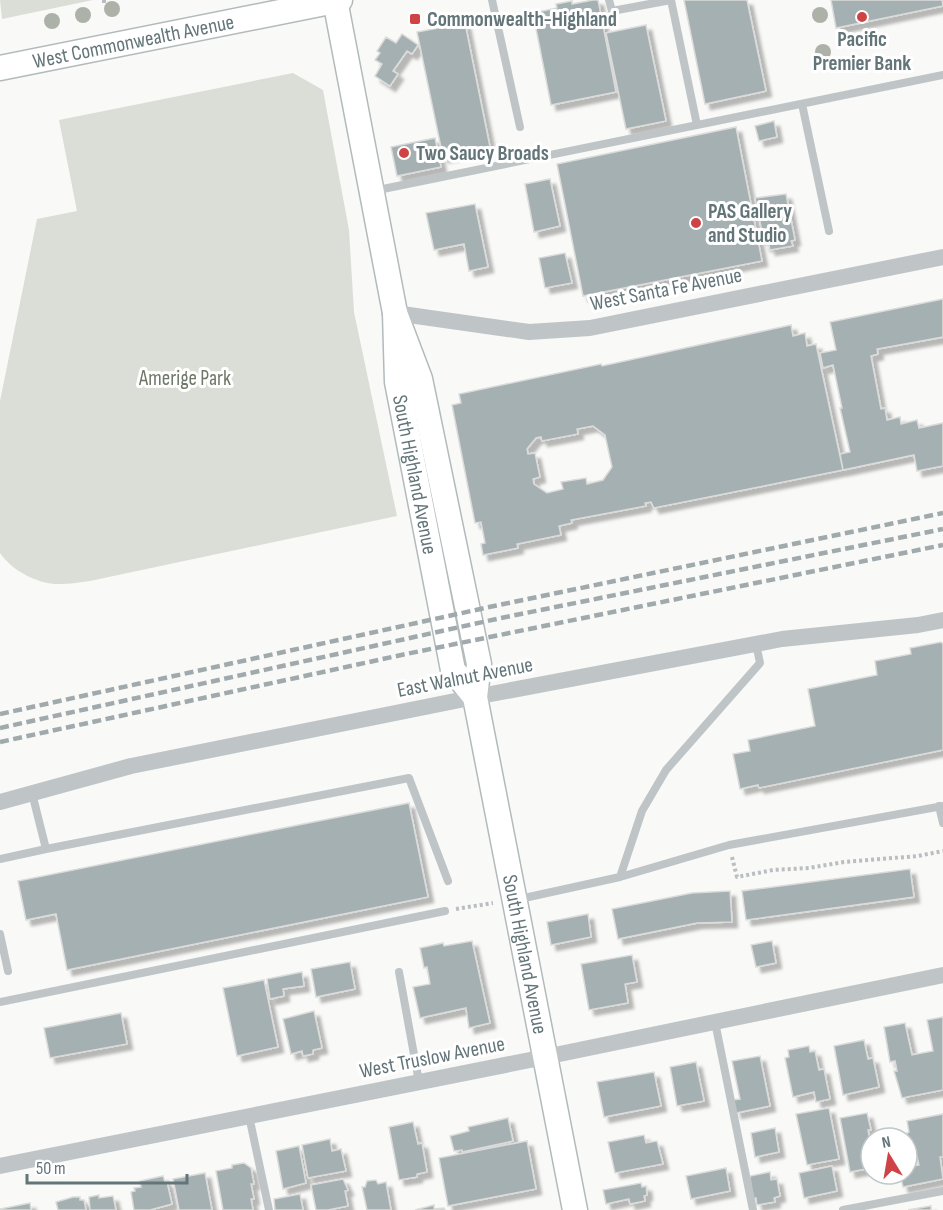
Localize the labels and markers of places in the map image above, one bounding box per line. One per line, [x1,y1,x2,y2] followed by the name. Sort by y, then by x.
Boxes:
[427,7,617,32] place label: Commonwealth-Highland
[855,10,869,24] marker: Pacific Premier Bank
[408,12,422,26] marker: Commonwealth-Highland
[813,27,911,76] place label: Pacific Premier Bank
[416,141,549,166] place label: Two Saucy Broads
[397,146,411,160] marker: Two Saucy Broads
[708,199,792,248] place label: PAS Gallery and Studio
[689,216,703,230] marker: PAS Gallery and Studio

